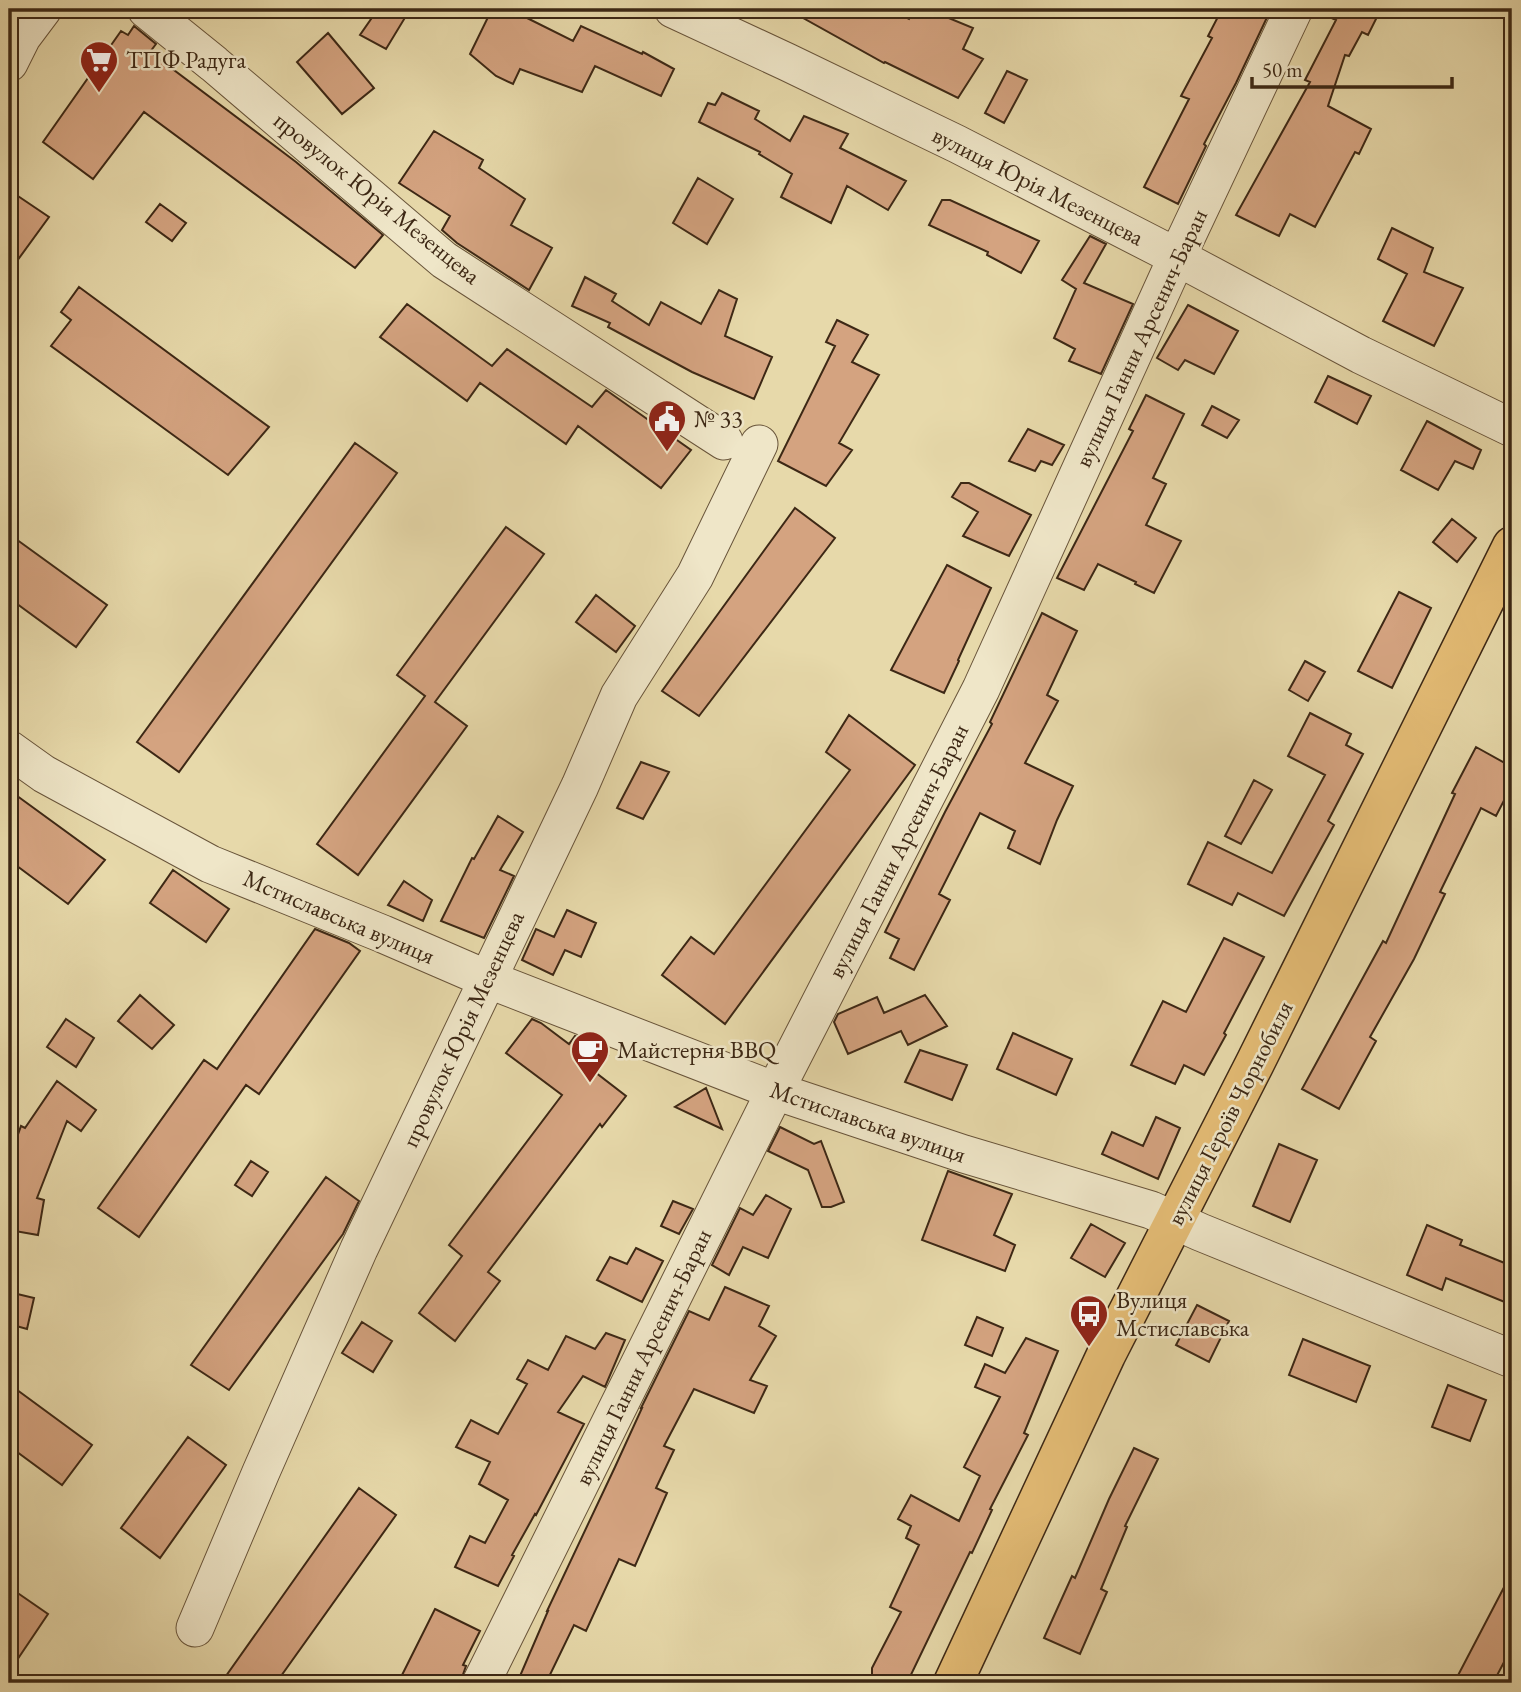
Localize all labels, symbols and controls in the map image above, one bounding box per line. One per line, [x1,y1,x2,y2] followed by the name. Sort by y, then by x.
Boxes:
[78,39,120,94] supermarket icon: ТПФ Радуга
[126,44,247,75] place label: ТПФ Радуга
[1252,46,1451,90] scale bar
[1262,56,1303,83] text: 50 m
[268,105,487,291] street label: провулок Юрія Мезенцева
[927,119,1150,253] street label: вулиця Юрія Мезенцева
[1067,204,1214,472] street label: вулиця Ганни Арсенич-Баран
[646,398,688,453] public building icon: № 33
[694,403,743,434] place label: № 33
[820,718,975,983] street label: вулиця Ганни Арсенич-Баран
[239,862,440,971] street label: Мстиславська вулиця
[394,905,531,1152] street label: провулок Юрія Мезенцева
[1159,995,1300,1230] street label: вулиця Героїв Чорнобиля
[569,1029,611,1084] cafe icon: Майстерня BBQ
[617,1034,780,1065] place label: Майстерня BBQ
[766,1073,970,1170] street label: Мстиславська вулиця
[567,1223,718,1490] street label: вулиця Ганни Арсенич-Баран
[1116,1284,1250,1343] place label: Вулиця Мстиславська
[1068,1293,1110,1348] bus stop icon: Вулиця Мстиславська

